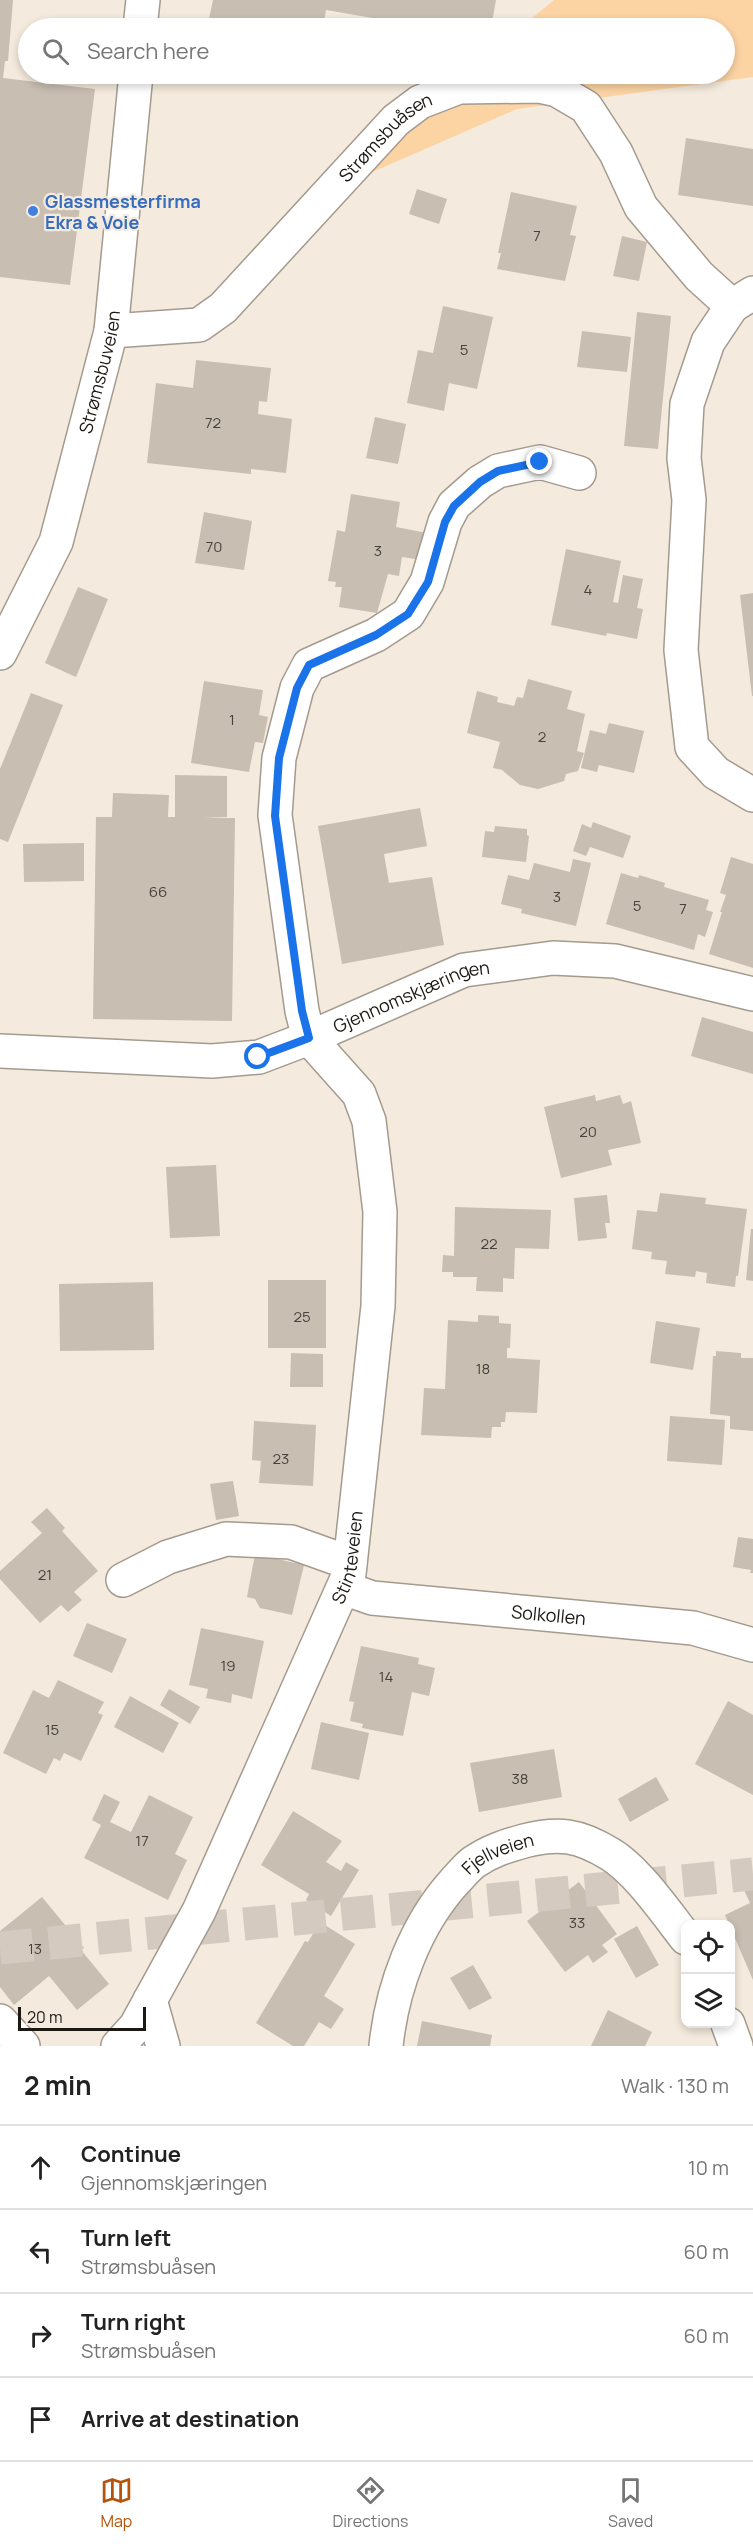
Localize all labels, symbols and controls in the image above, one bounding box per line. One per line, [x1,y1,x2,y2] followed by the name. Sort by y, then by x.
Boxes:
[18,18,735,84] search box
[39,35,72,68] icon: search
[87,36,209,66] text: Search here
[333,87,435,187] street label: Strømsbuåsen
[45,189,201,234] place label: Glassmesterfirma Ekra & Voie
[26,204,40,218] marker: Glassmesterfirma Ekra & Voie
[533,225,541,246] house number: 7
[73,309,125,436] street label: Strømsbuveien
[460,339,468,360] house number: 5
[205,412,221,433] house number: 72
[526,448,552,474] route end
[206,536,222,557] house number: 70
[374,540,382,561] house number: 3
[584,579,593,600] house number: 4
[229,709,235,730] house number: 1
[538,726,546,747] house number: 2
[149,881,167,902] house number: 66
[553,886,561,907] house number: 3
[633,895,641,916] house number: 5
[679,898,687,919] house number: 7
[329,955,491,1038] street label: Gjennomskjæringen
[244,1043,270,1069] route start
[579,1121,597,1142] house number: 20
[480,1233,498,1254] house number: 22
[293,1306,311,1327] house number: 25
[476,1358,490,1379] house number: 18
[273,1448,289,1469] house number: 23
[325,1510,368,1607] street label: Stinteveien
[38,1564,52,1585] house number: 21
[510,1599,587,1630] street label: Solkollen
[220,1655,236,1676] house number: 19
[379,1666,393,1687] house number: 14
[45,1719,59,1740] house number: 15
[511,1768,529,1789] house number: 38
[456,1827,536,1879] street label: Fjellveien
[135,1830,149,1851] house number: 17
[569,1912,585,1933] house number: 33
[681,1920,735,2028] map controls
[681,1920,735,1974] button: locate
[28,1938,42,1959] house number: 13
[681,1974,735,2028] button: layers
[18,2004,146,2032] scale bar
[27,2006,63,2028] text: 20 m
[24,2067,92,2103] text: 2 min
[621,2072,729,2099] text: Walk · 130 m
[81,2139,181,2169] text: Continue
[24,2151,57,2184] icon: ahead
[688,2154,729,2181] text: 10 m
[81,2169,267,2196] text: Gjennomskjæringen
[81,2223,171,2253] text: Turn left
[24,2235,57,2268] icon: left
[683,2238,729,2265] text: 60 m
[81,2253,216,2280] text: Strømsbuåsen
[81,2307,186,2337] text: Turn right
[24,2319,57,2352] icon: right
[683,2322,729,2349] text: 60 m
[81,2337,216,2364] text: Strømsbuåsen
[24,2403,57,2436] icon: arrive
[81,2404,299,2434] text: Arrive at destination
[100,2474,133,2532] tab: Map
[333,2474,408,2532] tab: Directions
[608,2474,653,2532] tab: Saved

